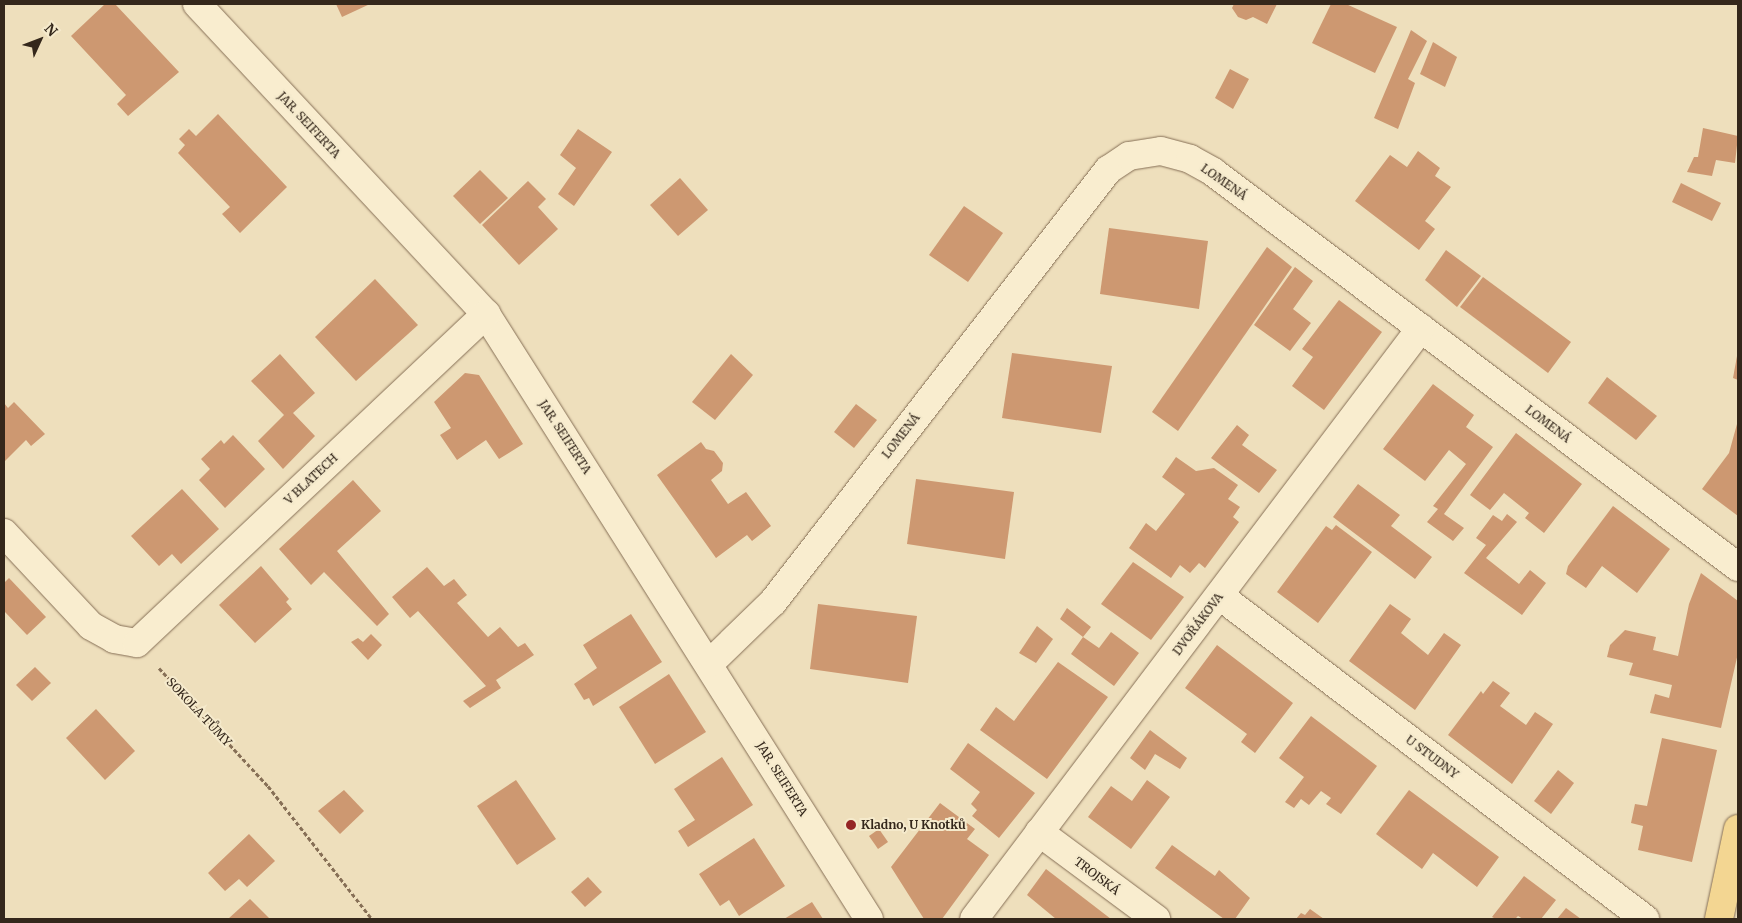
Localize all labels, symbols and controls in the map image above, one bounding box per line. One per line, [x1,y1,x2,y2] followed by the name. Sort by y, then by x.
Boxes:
[15,15,65,65] north arrow
[41,20,61,40] text: N
[275,89,343,161] street label: JAR. SEIFERTA
[1198,161,1250,203] street label: LOMENÁ
[536,397,594,477] street label: JAR. SEIFERTA
[1522,402,1574,446] street label: LOMENÁ
[879,411,923,461] street label: LOMENÁ
[281,451,341,507] street label: V BLATECH
[1170,590,1226,658] street label: DVOŘÁKOVA
[164,675,234,749] street label: SOKOLA TŮMY
[1403,732,1461,782] street label: U STUDNY
[753,739,811,819] street label: JAR. SEIFERTA
[861,818,966,832] place label: Kladno, U Knotků
[845,819,857,831] marker: Kladno, U Knotků
[1071,854,1123,898] street label: TROJSKÁ

